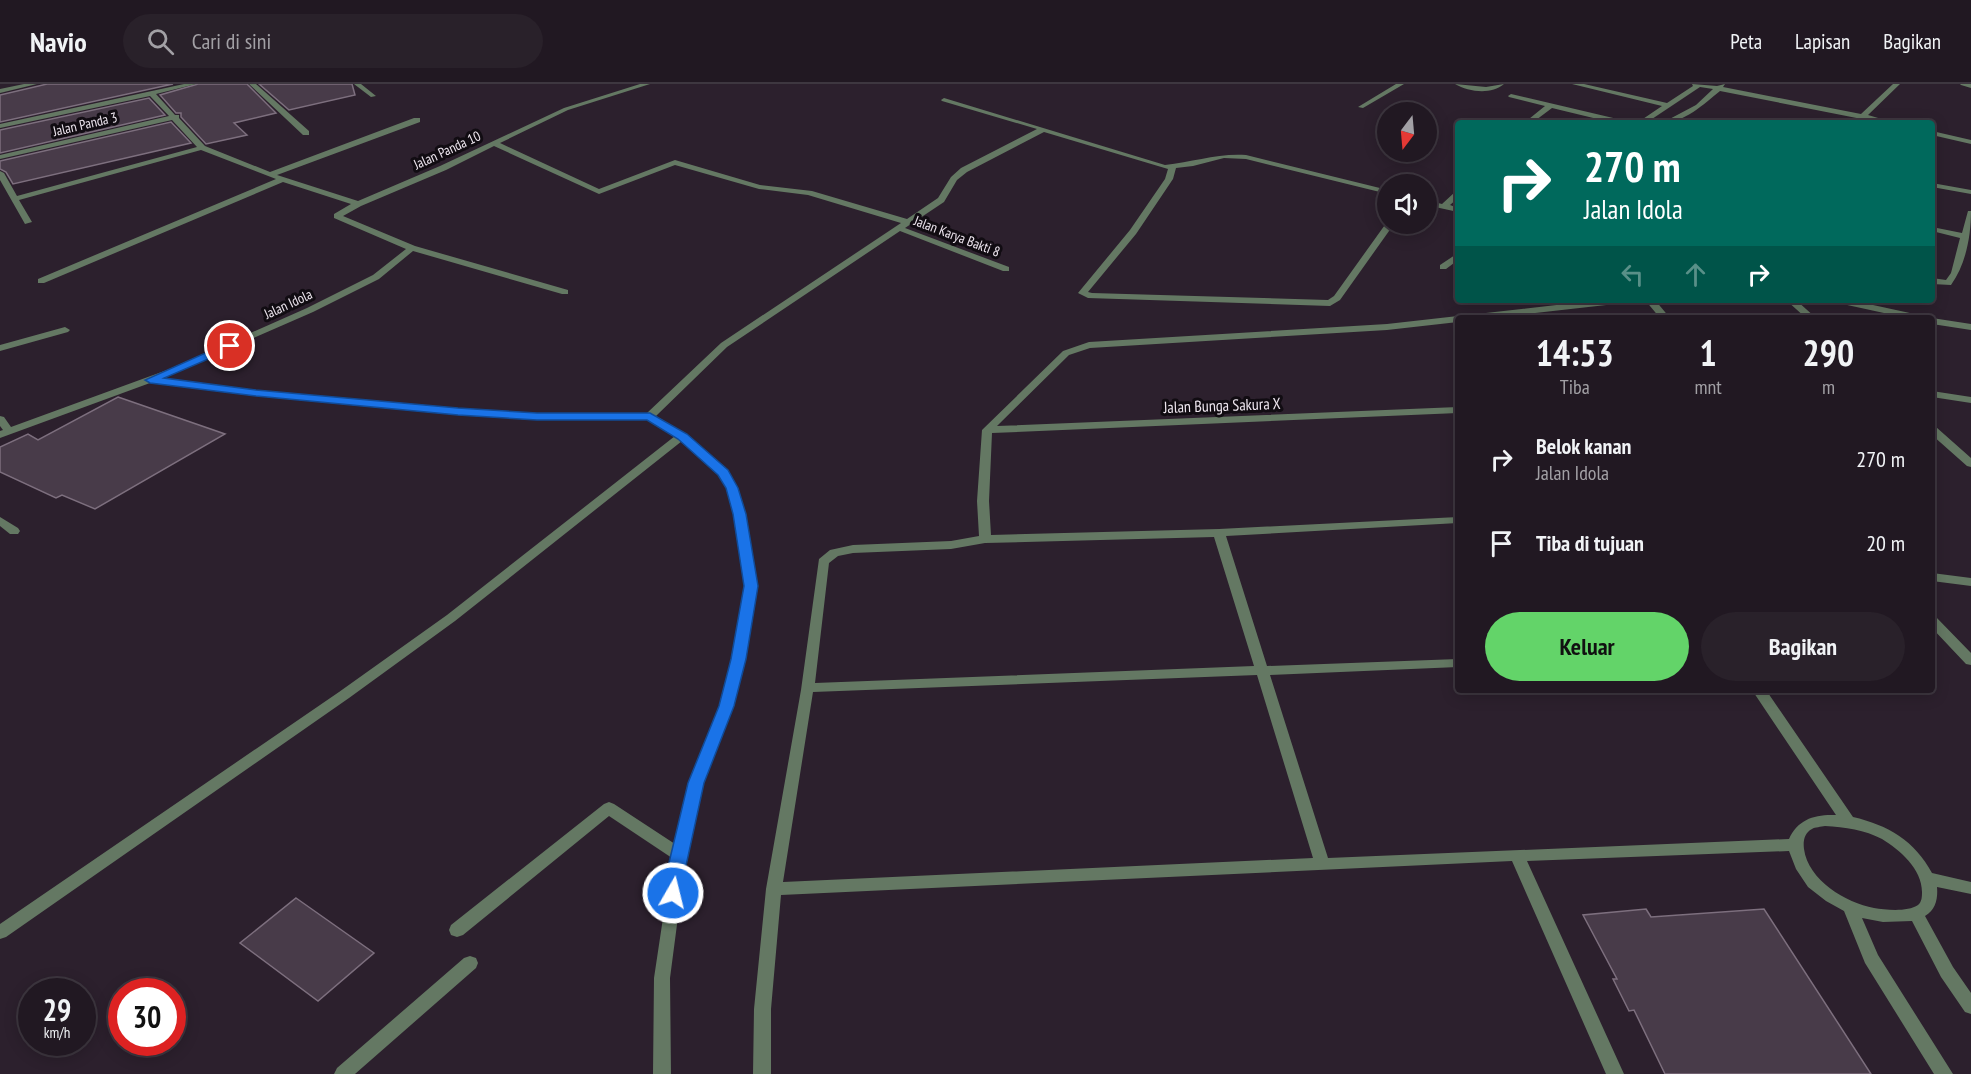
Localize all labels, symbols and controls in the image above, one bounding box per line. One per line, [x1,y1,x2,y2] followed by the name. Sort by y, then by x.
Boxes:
[123,14,543,68] search box
[30,23,87,60] text: Navio
[144,25,177,58] icon: search
[192,27,271,55] text: Cari di sini
[1730,28,1762,55] text: Peta
[1795,28,1850,55] text: Lapisan
[1883,28,1941,55] text: Bagikan
[1377,102,1437,162] north arrow
[1377,102,1437,234] map controls
[50,108,119,140] street label: Jalan Panda 3
[410,127,483,174] street label: Jalan Panda 10
[1584,139,1681,194] text: 270 m
[1485,144,1563,222] icon: right
[1377,174,1437,234] button: sound
[1584,192,1683,226] text: Jalan Idola
[911,211,1003,261] street label: Jalan Karya Bakti 8
[1616,258,1649,291] icon: left
[1679,258,1712,291] icon: ahead
[1742,258,1775,291] icon: right
[260,285,315,323] street label: Jalan Idola
[204,320,255,371] pin
[213,329,246,362] icon: arrive
[1536,329,1614,376] text: 14:53
[1700,329,1717,376] text: 1
[1803,329,1854,376] text: 290
[1560,374,1590,400] text: Tiba
[1694,374,1722,400] text: mnt
[1822,374,1835,400] text: m
[1162,393,1281,417] street label: Jalan Bunga Sakura X
[1536,432,1631,460] text: Belok kanan
[1485,443,1518,476] icon: right
[1856,445,1905,473] text: 270 m
[1536,460,1609,486] text: Jalan Idola
[1485,527,1518,560] icon: arrive
[1536,529,1644,557] text: Tiba di tujuan
[1866,529,1905,557] text: 20 m
[1485,612,1689,681] button: Keluar
[1701,612,1905,681] button: Bagikan
[641,861,705,925] position arrow
[108,978,186,1056] speed limit sign: 30
[43,990,71,1029] text: 29
[44,1023,70,1042] text: km/h

